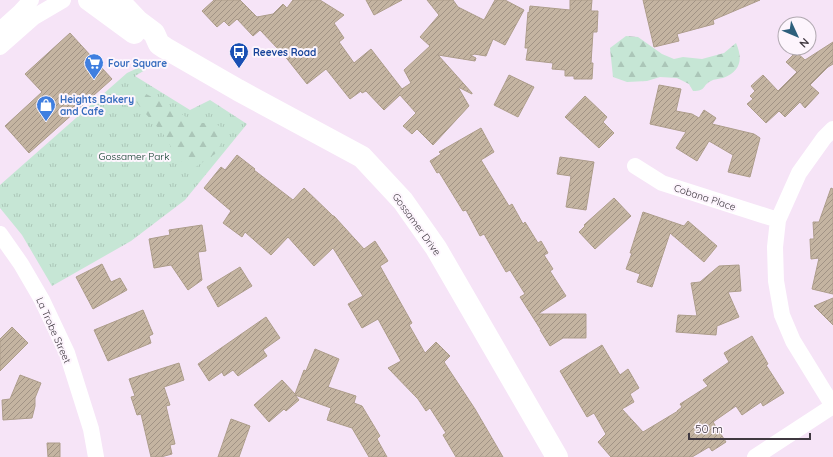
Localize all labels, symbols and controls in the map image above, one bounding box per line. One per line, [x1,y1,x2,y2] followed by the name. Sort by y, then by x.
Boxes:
[777,16,817,56] north arrow
[796,35,812,51] text: N
[228,41,250,69] bus stop icon: Reeves Road
[253,46,316,59] place label: Reeves Road
[83,52,105,80] supermarket icon: Four Square
[108,57,167,70] place label: Four Square
[60,93,134,118] place label: Heights Bakery and Cafe
[35,94,57,122] shop icon: Heights Bakery and Cafe
[98,150,170,163] park label: Gossamer Park
[672,181,738,214] street label: Cobana Place
[390,191,444,258] street label: Gossamer Drive
[33,295,74,366] street label: La Trobe Street
[689,415,810,441] scale bar
[695,421,723,436] text: 50 m

